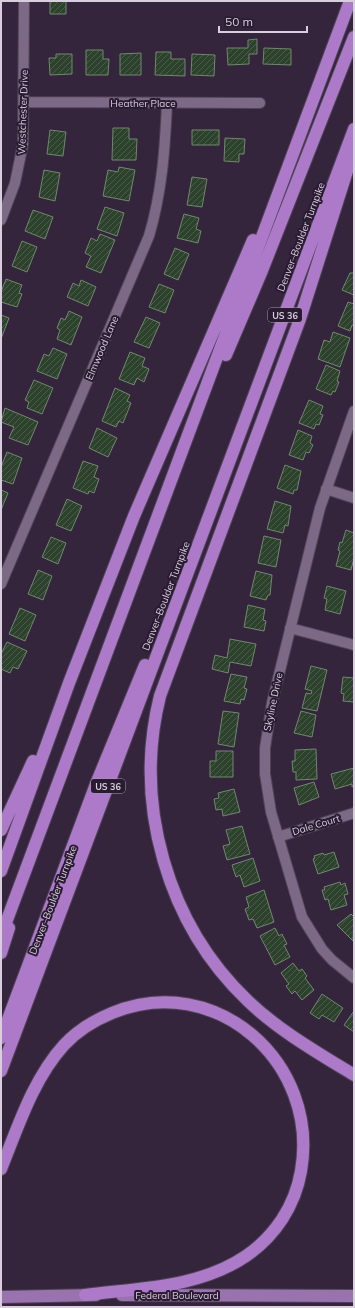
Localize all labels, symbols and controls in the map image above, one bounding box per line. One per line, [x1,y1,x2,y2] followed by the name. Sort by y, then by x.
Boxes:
[219,8,307,34] scale bar
[225,14,253,29] text: 50 m
[15,69,31,155] street label: Westchester Drive
[110,97,176,110] street label: Heather Place
[274,181,328,293] street label: Denver–Boulder Turnpike
[268,308,302,322] road number: US 36
[83,314,121,382] street label: Elmwood Lane
[139,540,193,652] street label: Denver–Boulder Turnpike
[260,672,286,732] street label: Skyline Drive
[91,779,125,793] road number: US 36
[291,811,342,838] street label: Dale Court
[26,844,80,956] street label: Denver–Boulder Turnpike
[135,1289,219,1302] street label: Federal Boulevard

